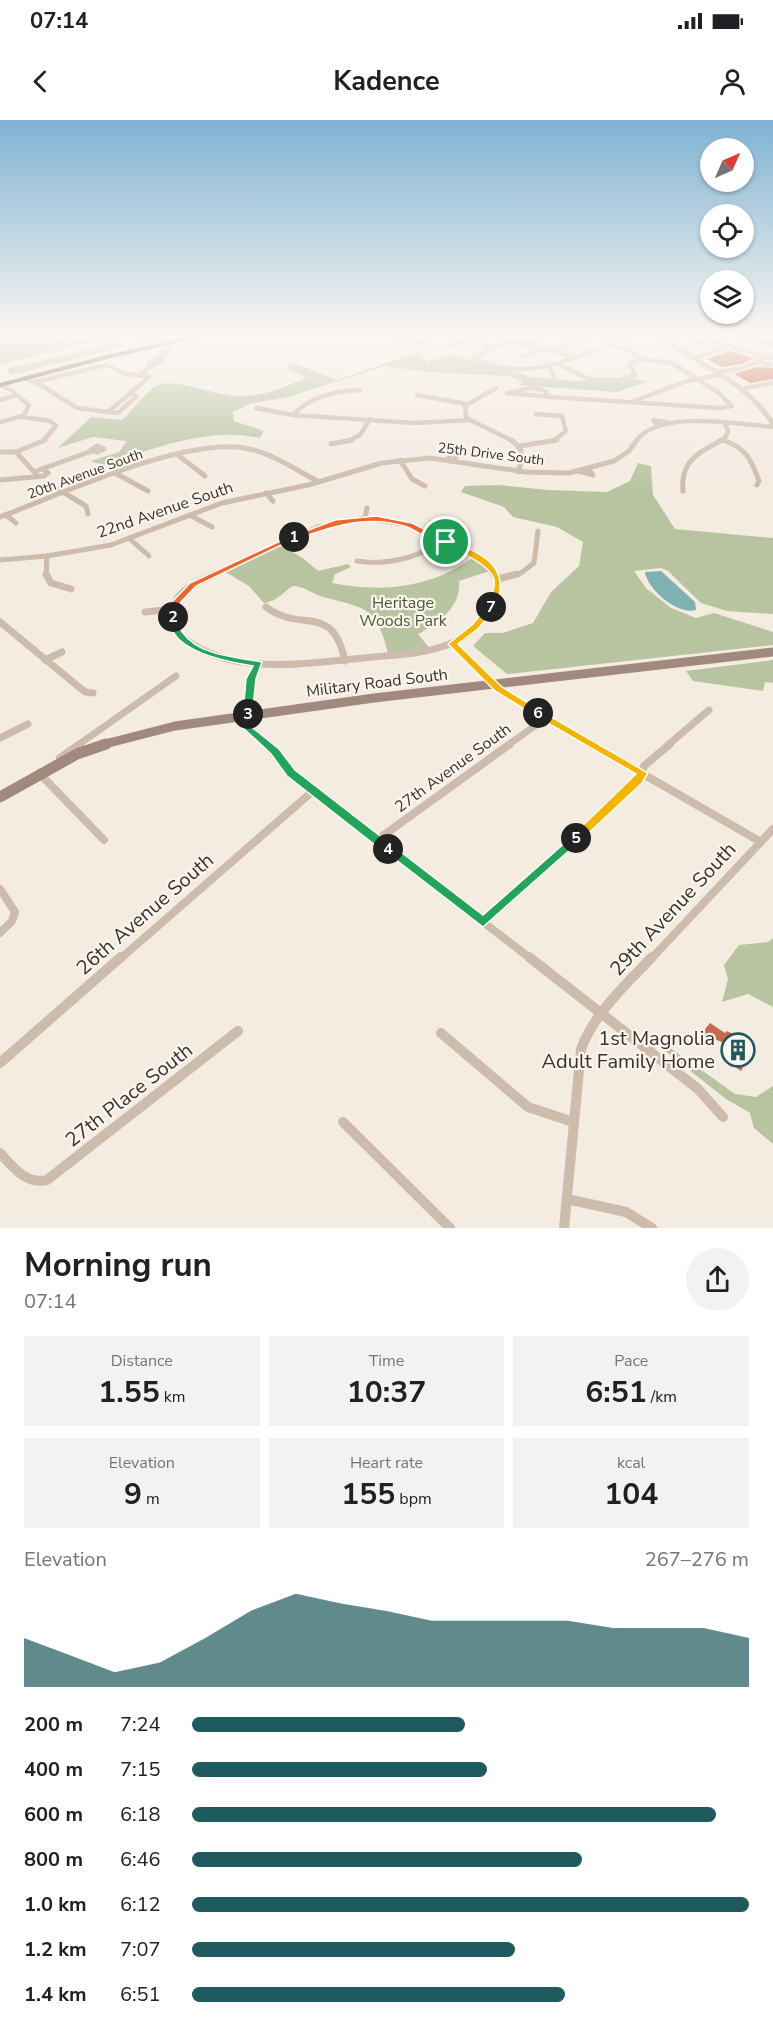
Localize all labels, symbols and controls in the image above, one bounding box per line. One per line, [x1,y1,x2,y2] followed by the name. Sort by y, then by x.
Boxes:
[30,6,88,36] text: 07:14
[333,63,440,100] text: Kadence
[24,65,57,98] icon: back
[716,65,749,98] icon: person
[700,138,754,192] north arrow
[700,138,754,324] map controls
[700,204,754,258] button: locate
[700,270,754,324] button: layers
[437,438,545,470] street label: 25th Drive South
[25,444,145,504] street label: 20th Avenue South
[94,476,236,544] street label: 22nd Avenue South
[420,516,471,567] pin
[279,522,309,552] pin: 1
[429,525,462,558] icon: arrive
[289,526,299,548] text: 1
[359,592,448,632] park label: Heritage Woods Park
[476,592,506,622] pin: 7
[486,596,496,618] text: 7
[158,602,188,632] pin: 2
[168,606,178,628] text: 2
[305,663,449,703] street label: Military Road South
[523,698,553,728] pin: 6
[233,699,263,729] pin: 3
[533,702,543,724] text: 6
[243,703,253,725] text: 3
[390,718,516,818] street label: 27th Avenue South
[561,823,591,853] pin: 5
[571,827,581,849] text: 5
[373,834,403,864] pin: 4
[604,836,742,982] street label: 29th Avenue South
[383,838,393,860] text: 4
[71,847,219,981] street label: 26th Avenue South
[542,1025,715,1075] place label: 1st Magnolia Adult Family Home
[720,1032,756,1068] building icon: 1st Magnolia Adult Family Home
[60,1037,198,1153] street label: 27th Place South
[24,1243,212,1288] text: Morning run
[686,1248,749,1311] button: share
[24,1288,77,1315] text: 07:14
[111,1350,173,1372] text: Distance
[369,1350,404,1372] text: Time
[614,1350,648,1372] text: Pace
[98,1372,160,1413] text: 1.55
[347,1372,426,1413] text: 10:37
[585,1372,647,1413] text: 6:51
[160,1386,185,1408] text: km
[647,1386,677,1408] text: /km
[109,1452,175,1474] text: Elevation
[350,1452,423,1474] text: Heart rate
[617,1452,645,1474] text: kcal
[124,1474,142,1515] text: 9
[341,1474,395,1515] text: 155
[604,1474,658,1515] text: 104
[142,1488,160,1510] text: m
[395,1488,432,1510] text: bpm
[24,1546,107,1573] text: Elevation
[645,1546,749,1573] text: 267–276 m
[24,1711,83,1738] text: 200 m
[120,1711,161,1738] text: 7:24
[24,1756,83,1783] text: 400 m
[120,1756,161,1783] text: 7:15
[24,1801,83,1828] text: 600 m
[120,1801,161,1828] text: 6:18
[24,1846,83,1873] text: 800 m
[120,1846,161,1873] text: 6:46
[24,1891,87,1918] text: 1.0 km
[120,1891,161,1918] text: 6:12
[24,1936,87,1963] text: 1.2 km
[120,1936,161,1963] text: 7:07
[24,1981,87,2008] text: 1.4 km
[120,1981,161,2008] text: 6:51

